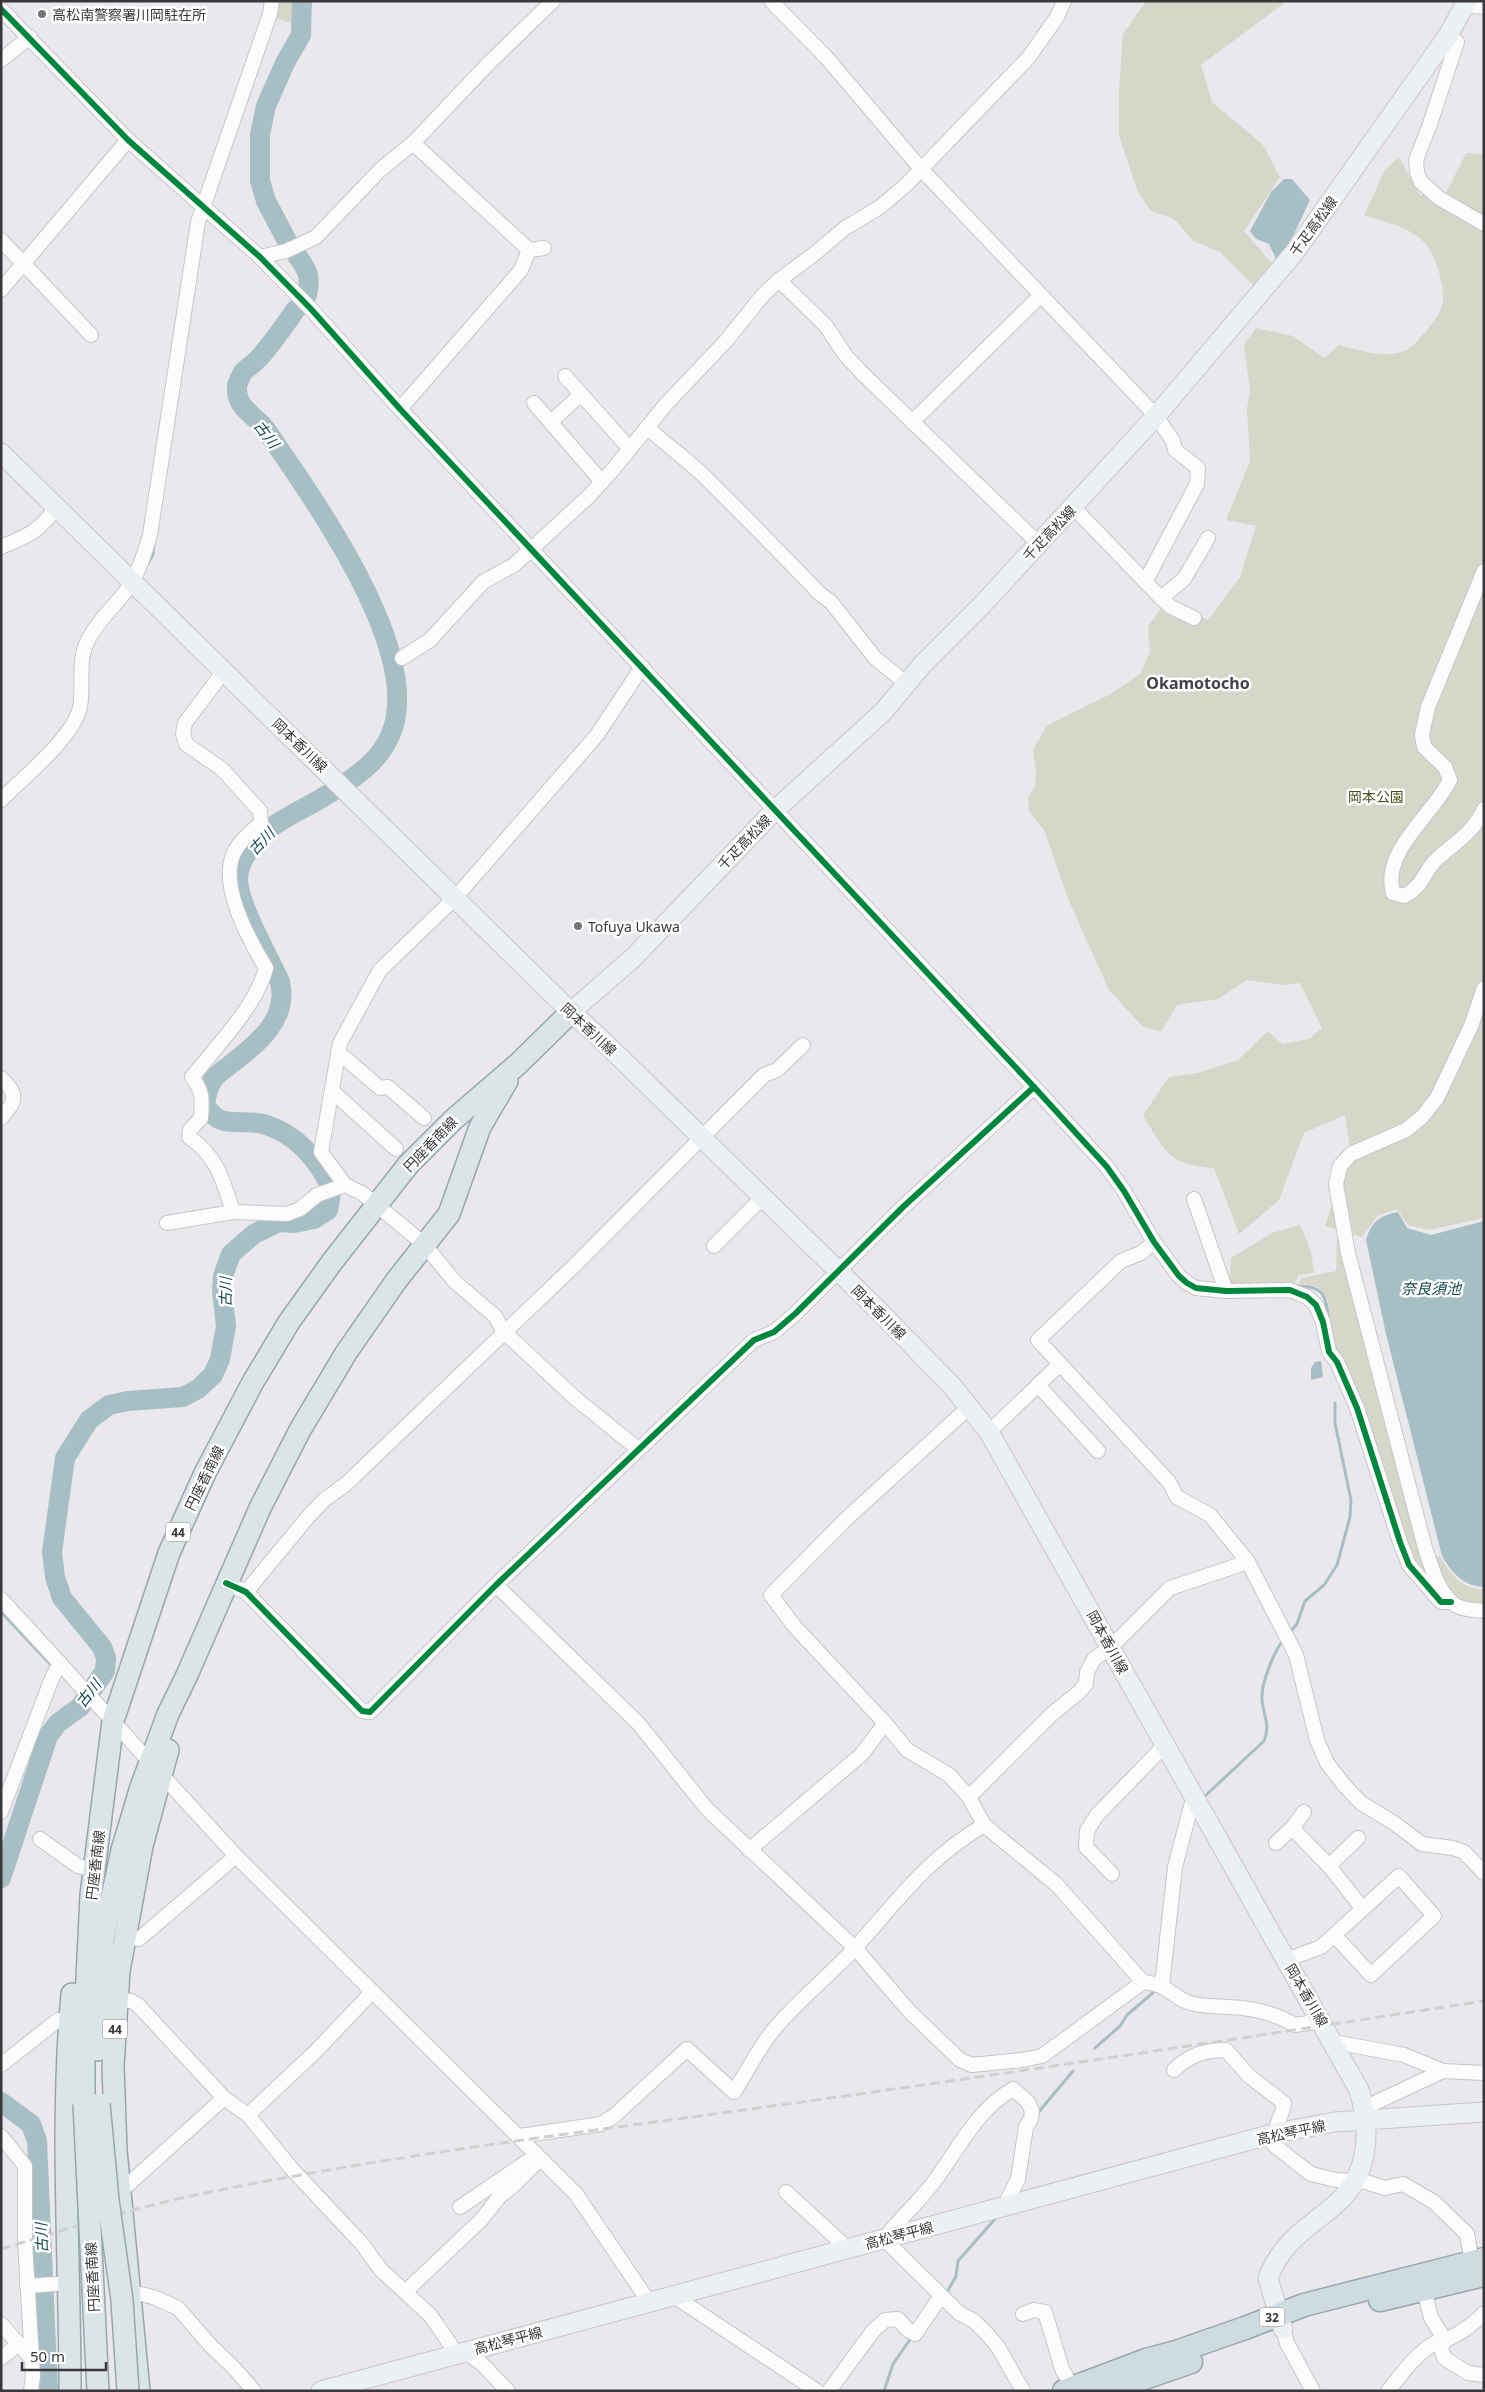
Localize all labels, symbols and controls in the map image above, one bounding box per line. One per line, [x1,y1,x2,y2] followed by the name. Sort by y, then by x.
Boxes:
[52,5,206,24] place label: 高松南警察署川岡駐在所
[36,8,48,20] marker: 高松南警察署川岡駐在所
[1285,192,1341,260] street label: 千疋高松線
[250,416,285,454] water label: 古川
[1018,501,1080,565] street label: 千疋高松線
[1146,672,1250,694] district label: Okamotocho
[268,714,332,776] street label: 岡本香川線
[1348,787,1404,806] park label: 岡本公園
[713,810,775,874] street label: 千疋高松線
[243,822,280,859] water label: 古川
[588,917,680,936] place label: Tofuya Ukawa
[572,920,584,932] marker: Tofuya Ukawa
[557,998,621,1060] street label: 岡本香川線
[399,1112,461,1176] street label: 円座香南線
[215,1275,235,1307] water label: 古川
[1401,1278,1463,1298] water label: 奈良須池
[848,1281,910,1343] street label: 岡本香川線
[180,1442,228,1514] street label: 円座香南線
[166,1522,190,1541] road number: 44
[1083,1607,1133,1677] street label: 岡本香川線
[71,1673,106,1711] water label: 古川
[81,1829,109,1901] street label: 円座香南線
[1281,1960,1333,2030] street label: 岡本香川線
[102,2020,128,2038] road number: 44
[1255,2115,1327,2149] street label: 高松琴平線
[863,2217,935,2253] street label: 高松琴平線
[30,2221,52,2253] water label: 古川
[81,2242,103,2312] street label: 円座香南線
[1260,2308,1284,2326] road number: 32
[472,2322,544,2358] street label: 高松琴平線
[22,2340,106,2372] scale bar
[30,2346,65,2366] text: 50 m

